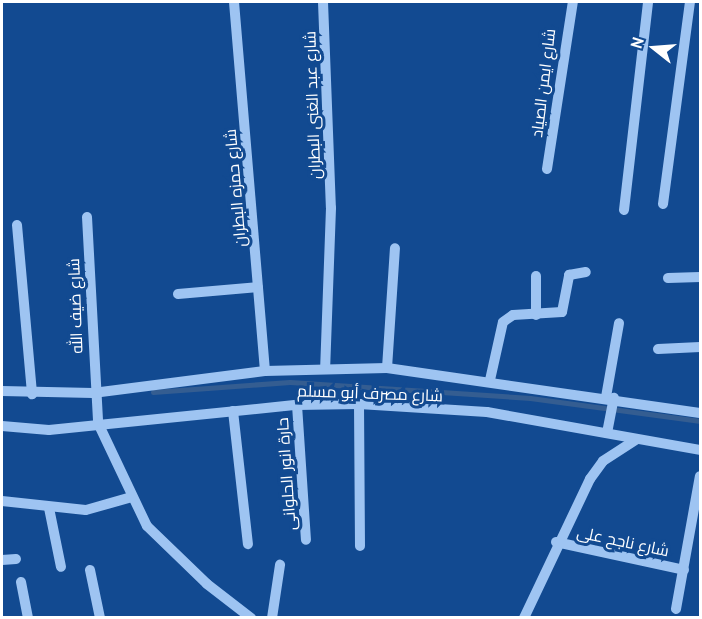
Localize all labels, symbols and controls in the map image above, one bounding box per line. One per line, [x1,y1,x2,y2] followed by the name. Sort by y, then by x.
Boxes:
[624,18,684,78] north arrow
[527,27,559,139] street label: شارع ايمن الصياد
[300,31,324,179] street label: شارع عبد الغنى البطران
[626,35,648,51] text: N
[220,128,250,248] street label: شارع حمزه البطران
[64,258,86,354] street label: شارع ضيف الله
[297,381,443,405] street label: شارع مصرف أبو مسلم
[272,417,300,531] street label: حارة انور الحلوانى
[575,522,671,560] street label: شارع ناجح على

